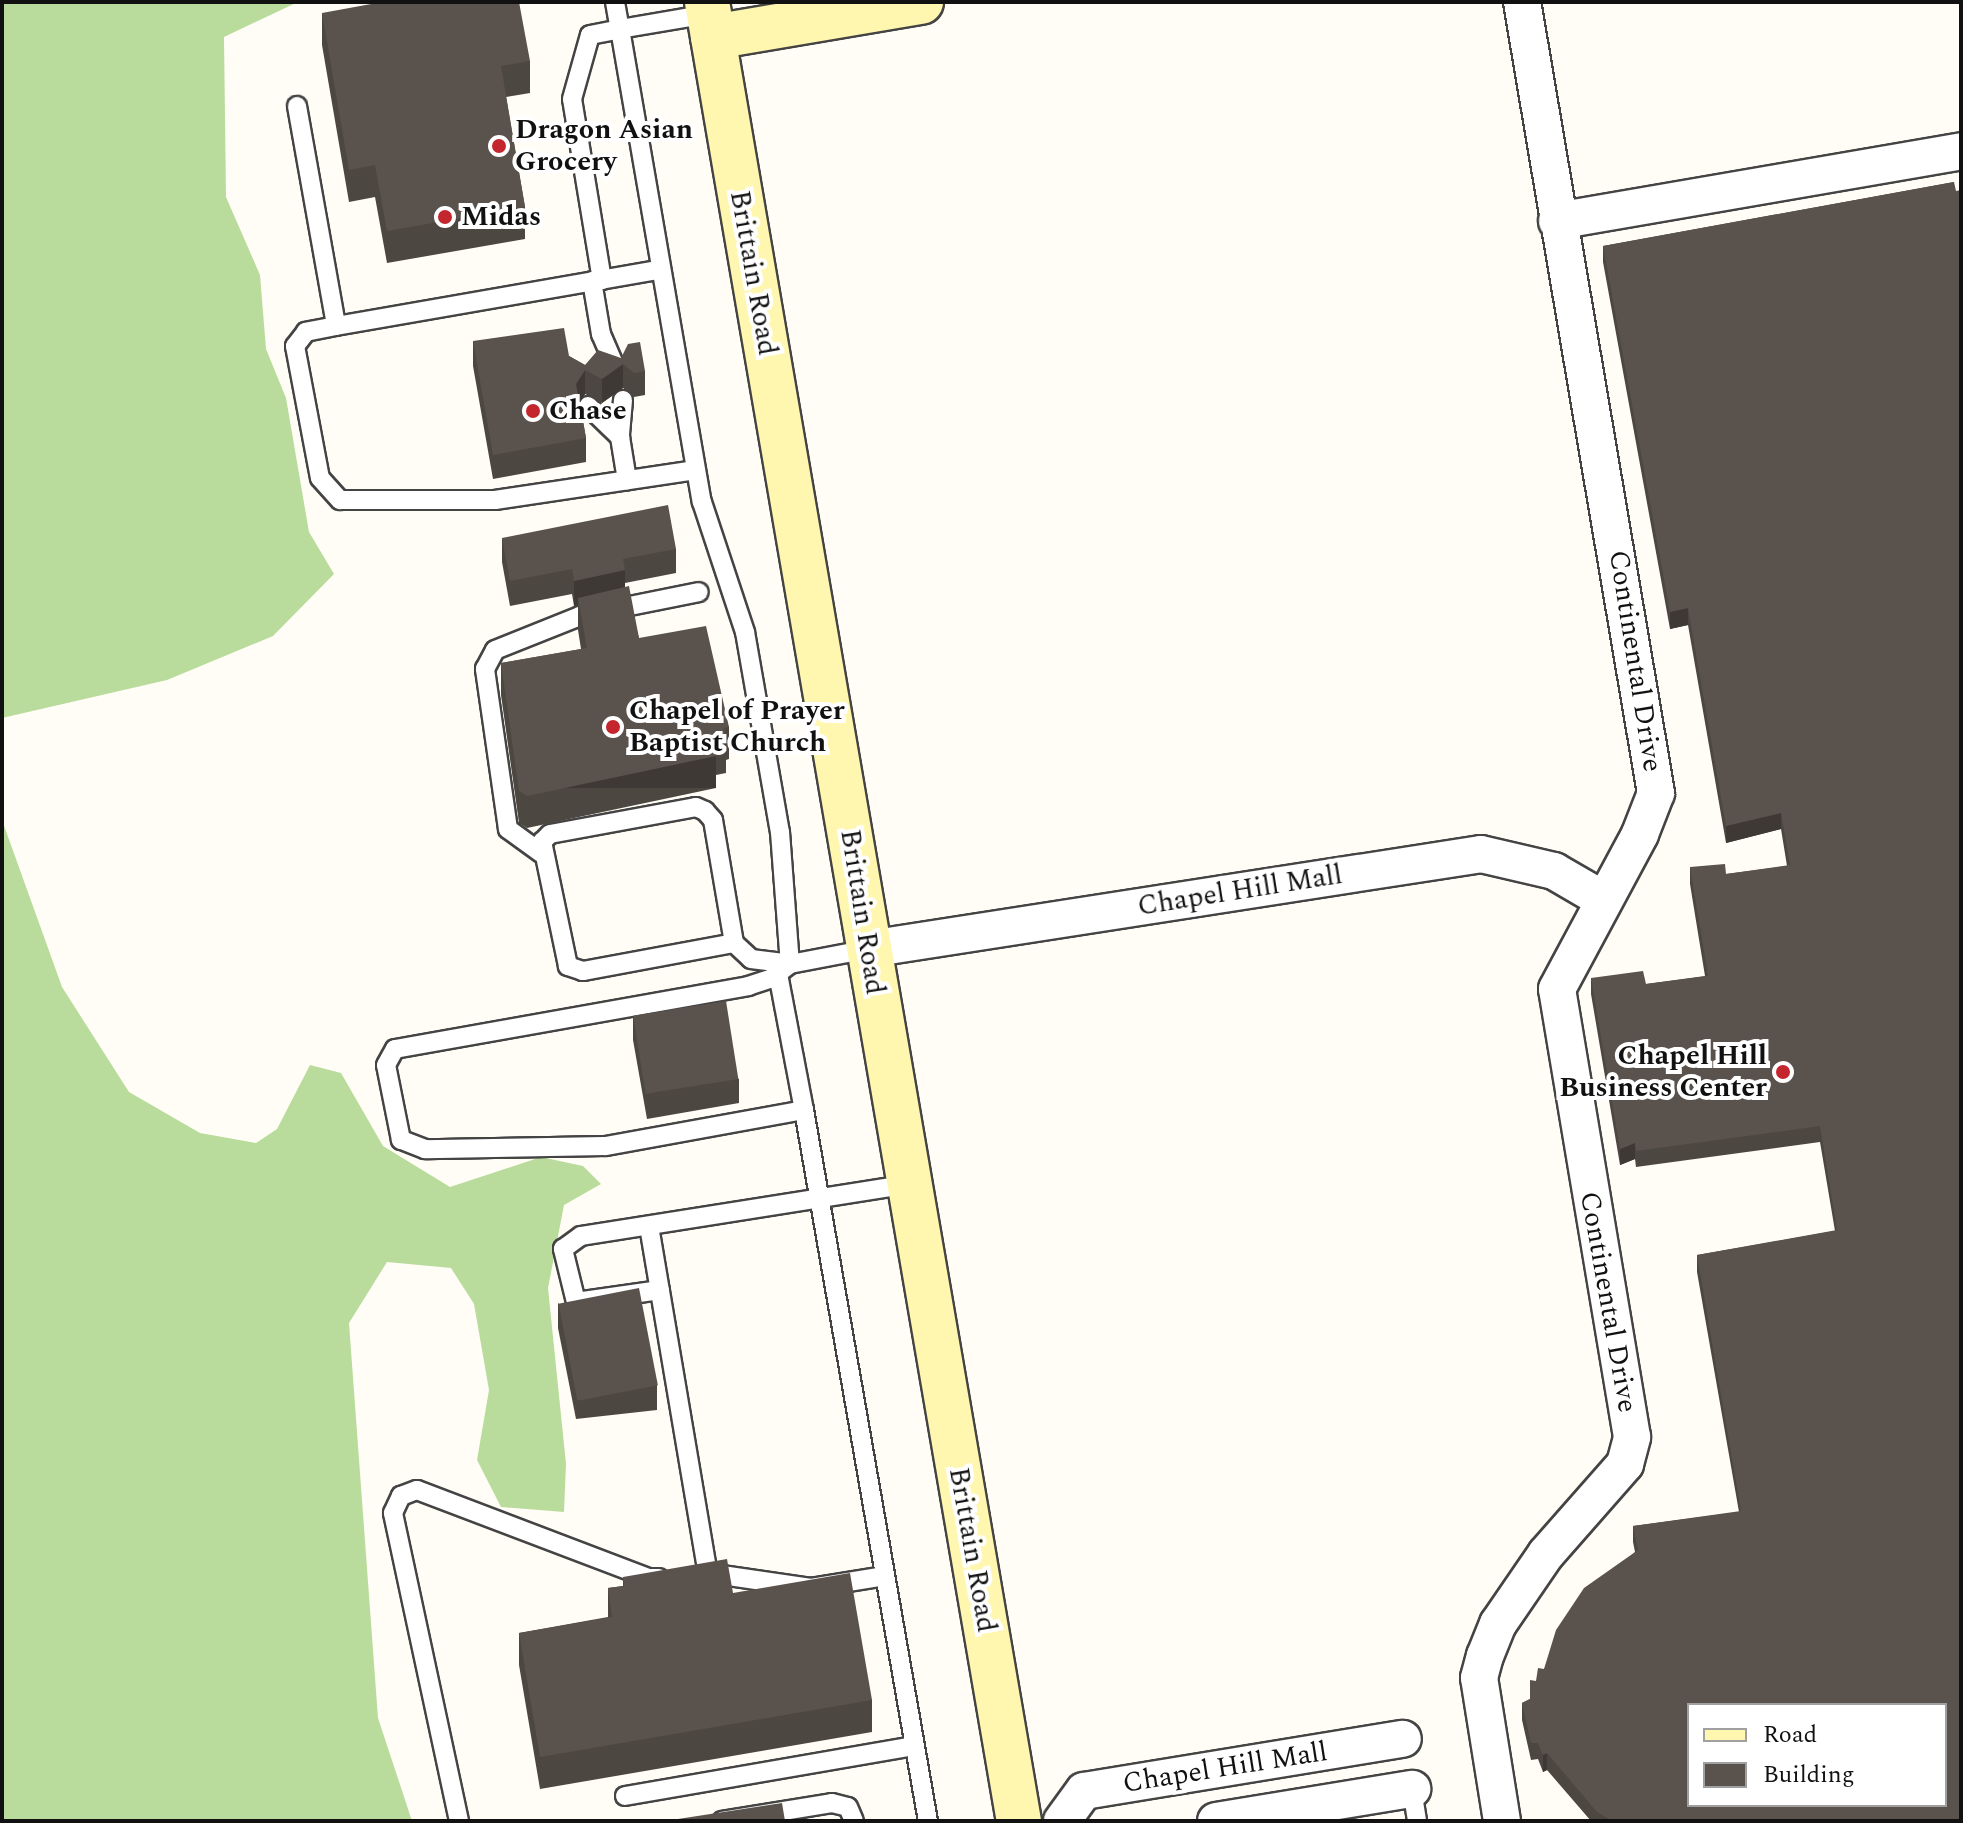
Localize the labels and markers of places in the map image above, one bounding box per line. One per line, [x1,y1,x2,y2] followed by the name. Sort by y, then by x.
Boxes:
[515,113,693,179] place label: Dragon Asian Grocery
[490,137,508,155] marker: Dragon Asian Grocery
[461,200,541,234] place label: Midas
[436,208,454,226] marker: Midas
[549,394,627,428] place label: Chase
[524,402,542,420] marker: Chase
[629,694,845,760] place label: Chapel of Prayer Baptist Church
[604,718,622,736] marker: Chapel of Prayer Baptist Church
[1559,1039,1767,1105] place label: Chapel Hill Business Center
[1774,1063,1792,1081] marker: Chapel Hill Business Center

